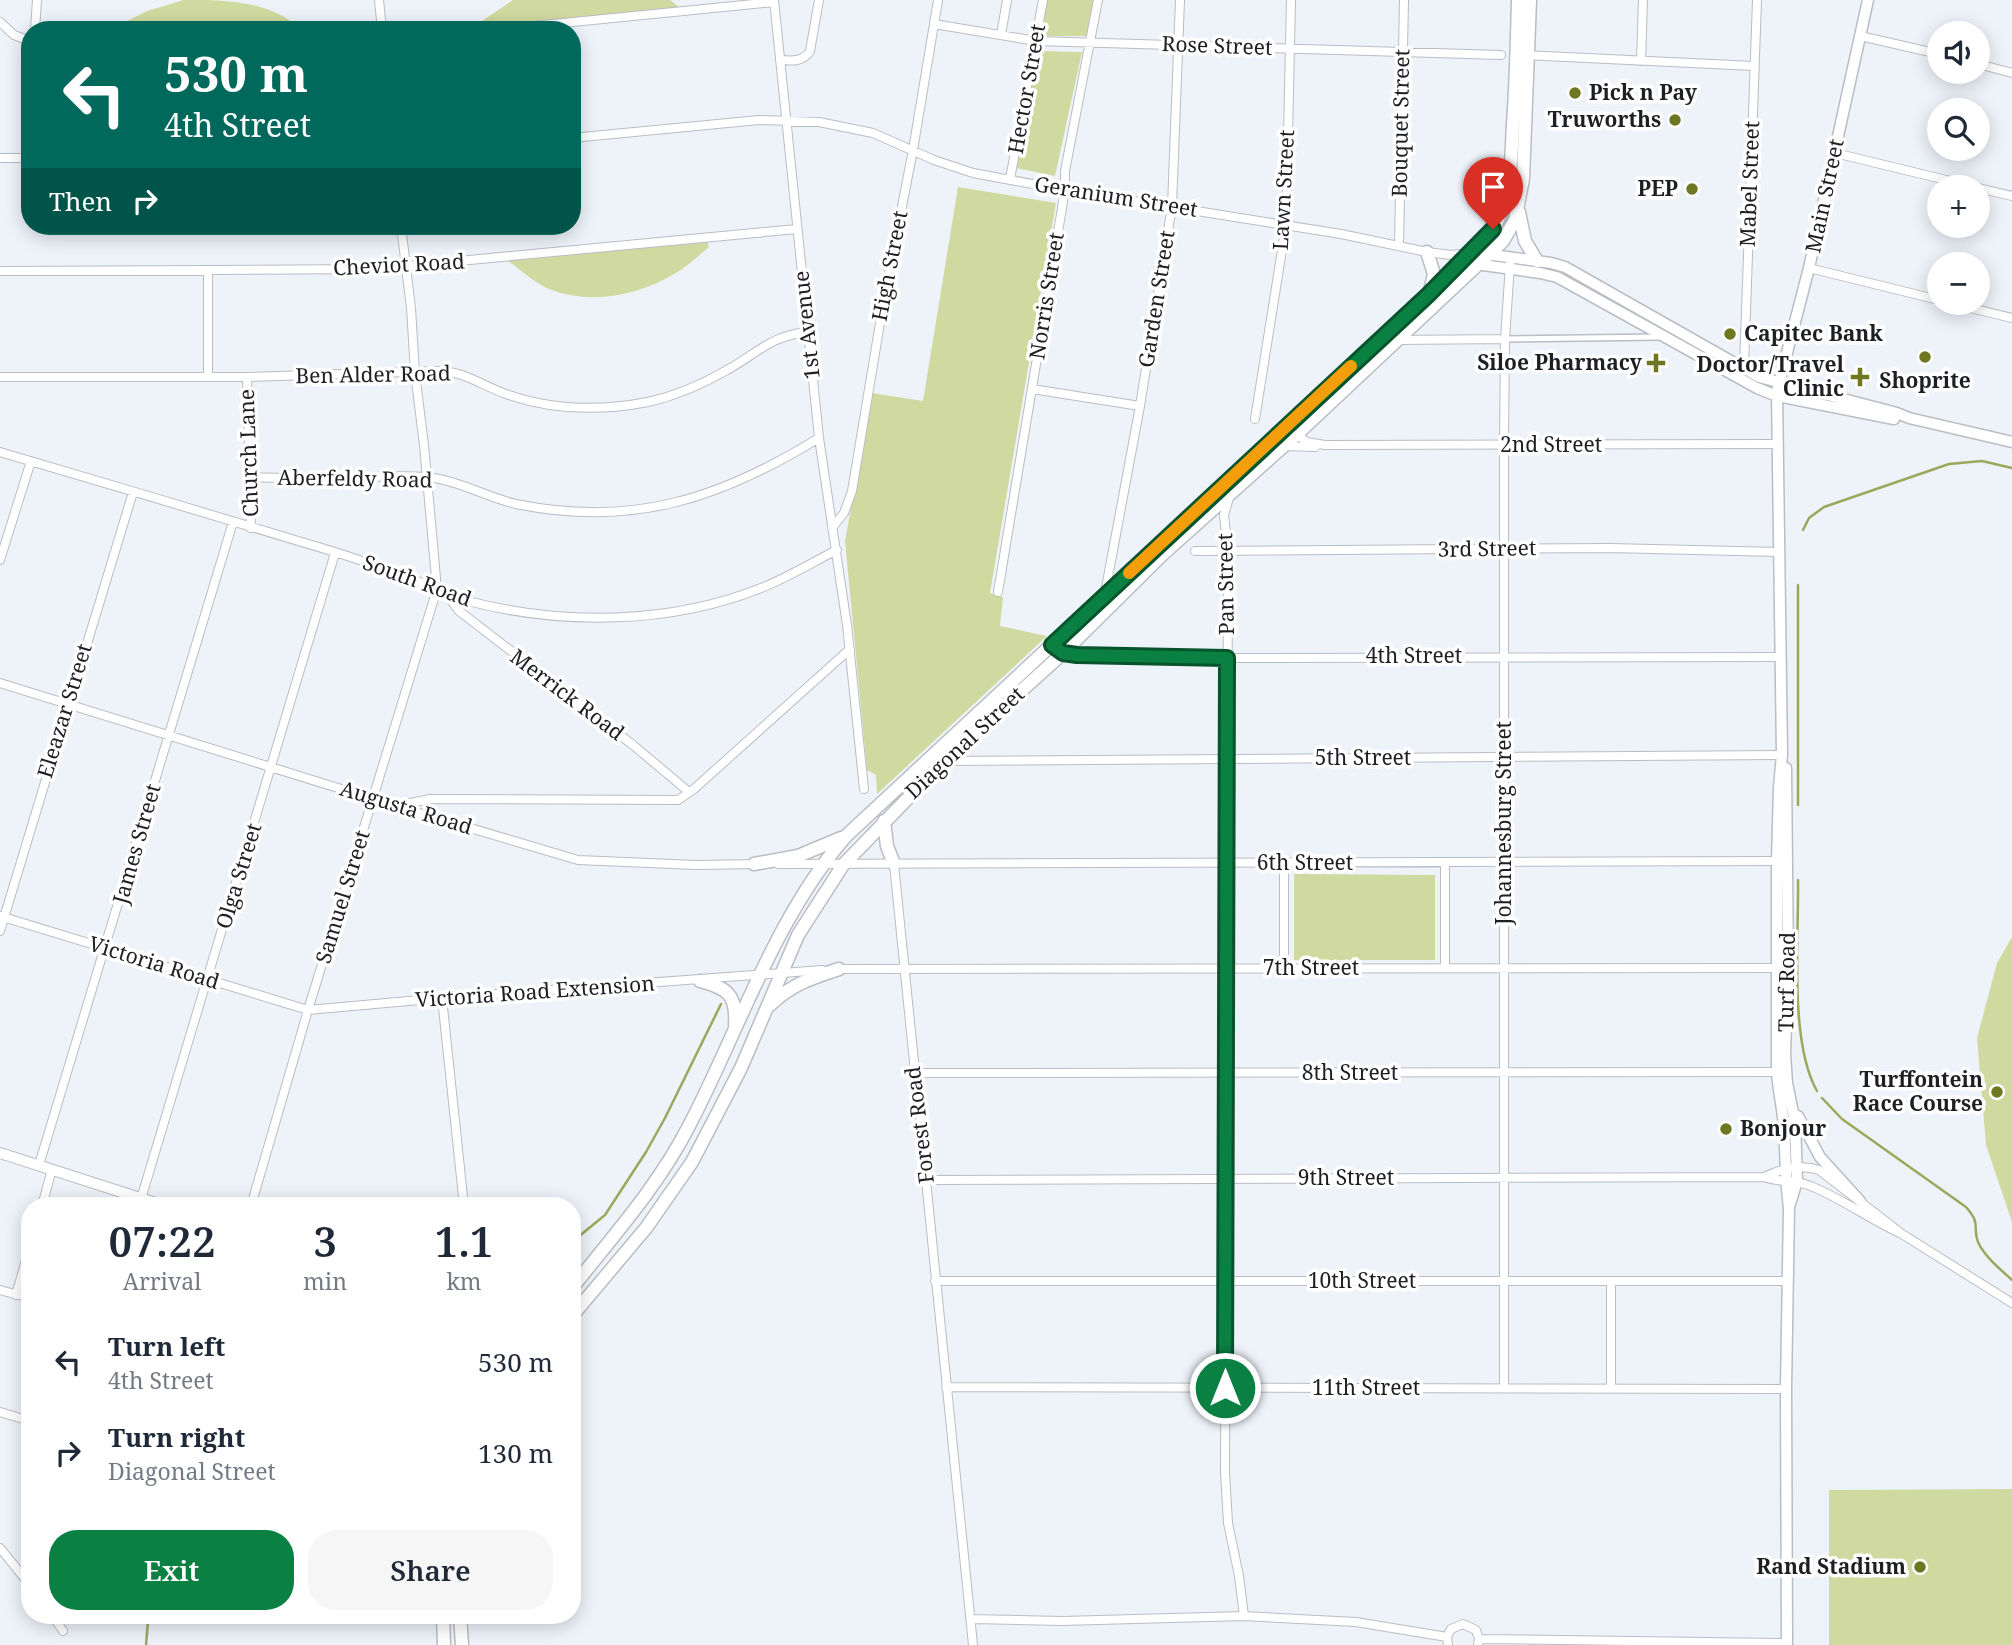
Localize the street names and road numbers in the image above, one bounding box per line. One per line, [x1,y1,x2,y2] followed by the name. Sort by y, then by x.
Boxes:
[1001,22,1051,156] street label: Hector Street
[1161,29,1273,61] street label: Rose Street
[1385,49,1415,197] street label: Bouquet Street
[1733,120,1765,248] street label: Mabel Street
[1266,129,1300,251] street label: Lawn Street
[1798,136,1850,255] street label: Main Street
[1032,169,1200,223] street label: Geranium Street
[865,208,913,323] street label: High Street
[1131,228,1181,369] street label: Garden Street
[1022,230,1070,361] street label: Norris Street
[332,247,466,281] street label: Cheviot Road
[786,269,826,381] street label: 1st Avenue
[295,359,451,389] street label: Ben Alder Road
[232,388,264,518] street label: Church Lane
[1500,430,1602,458] street label: 2nd Street
[277,463,433,493] street label: Aberfeldy Road
[1210,533,1240,635] street label: Pan Street
[1437,533,1537,563] street label: 3rd Street
[359,547,476,613] street label: South Road
[30,640,98,781] street label: Eleazar Street
[1366,641,1462,669] street label: 4th Street
[505,642,630,746] street label: Merrick Road
[899,680,1030,805] street label: Diagonal Street
[1489,721,1517,926] street label: Johannesburg Street
[1315,743,1411,771] street label: 5th Street
[337,774,476,841] street label: Augusta Road
[105,780,167,908] street label: James Street
[209,819,267,932] street label: Olga Street
[308,827,376,967] street label: Samuel Street
[1257,848,1353,876] street label: 6th Street
[86,929,223,995] street label: Victoria Road
[1771,932,1801,1032] street label: Turf Road
[1263,953,1359,981] street label: 7th Street
[414,969,656,1013] street label: Victoria Road Extension
[1302,1058,1398,1086] street label: 8th Street
[898,1065,940,1185] street label: Forest Road
[1298,1163,1394,1191] street label: 9th Street
[1308,1266,1416,1294] street label: 10th Street
[1312,1373,1420,1401] street label: 11th Street

